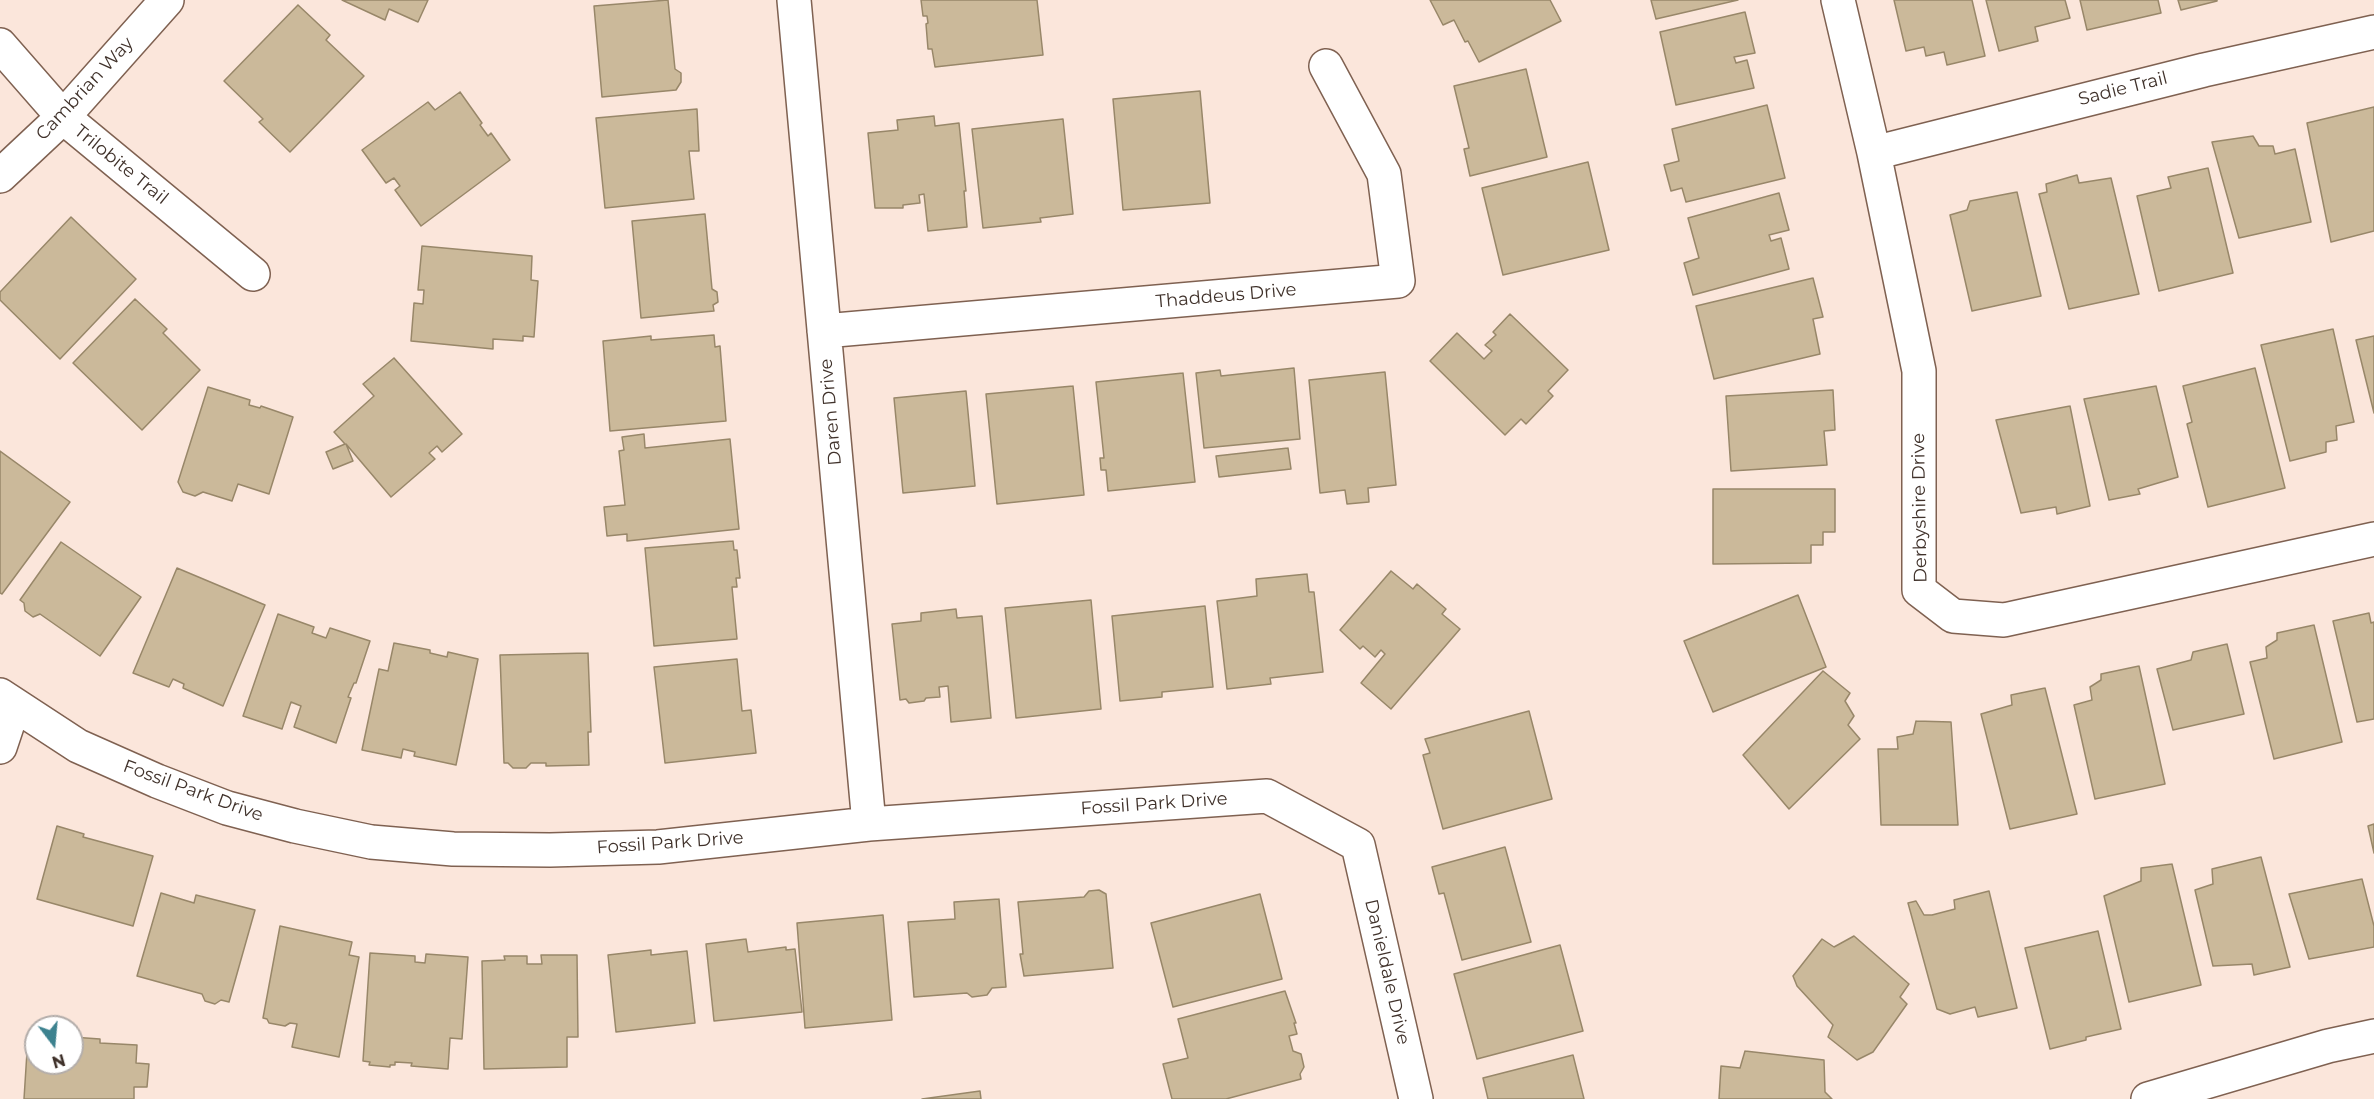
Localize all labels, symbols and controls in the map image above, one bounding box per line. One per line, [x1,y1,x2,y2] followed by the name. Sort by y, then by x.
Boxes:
[32,33,138,145] street label: Cambrian Way
[2076,67,2170,111] street label: Sadie Trail
[70,121,172,209] street label: Trilobite Trail
[1155,279,1297,313] street label: Thaddeus Drive
[816,358,846,466] street label: Daren Drive
[1908,433,1932,583] street label: Derbyshire Drive
[120,756,266,826] street label: Fossil Park Drive
[1080,788,1228,820] street label: Fossil Park Drive
[596,827,744,859] street label: Fossil Park Drive
[1360,897,1414,1047] street label: Danieldale Drive
[24,1015,84,1075] north arrow
[50,1050,67,1072] text: N

